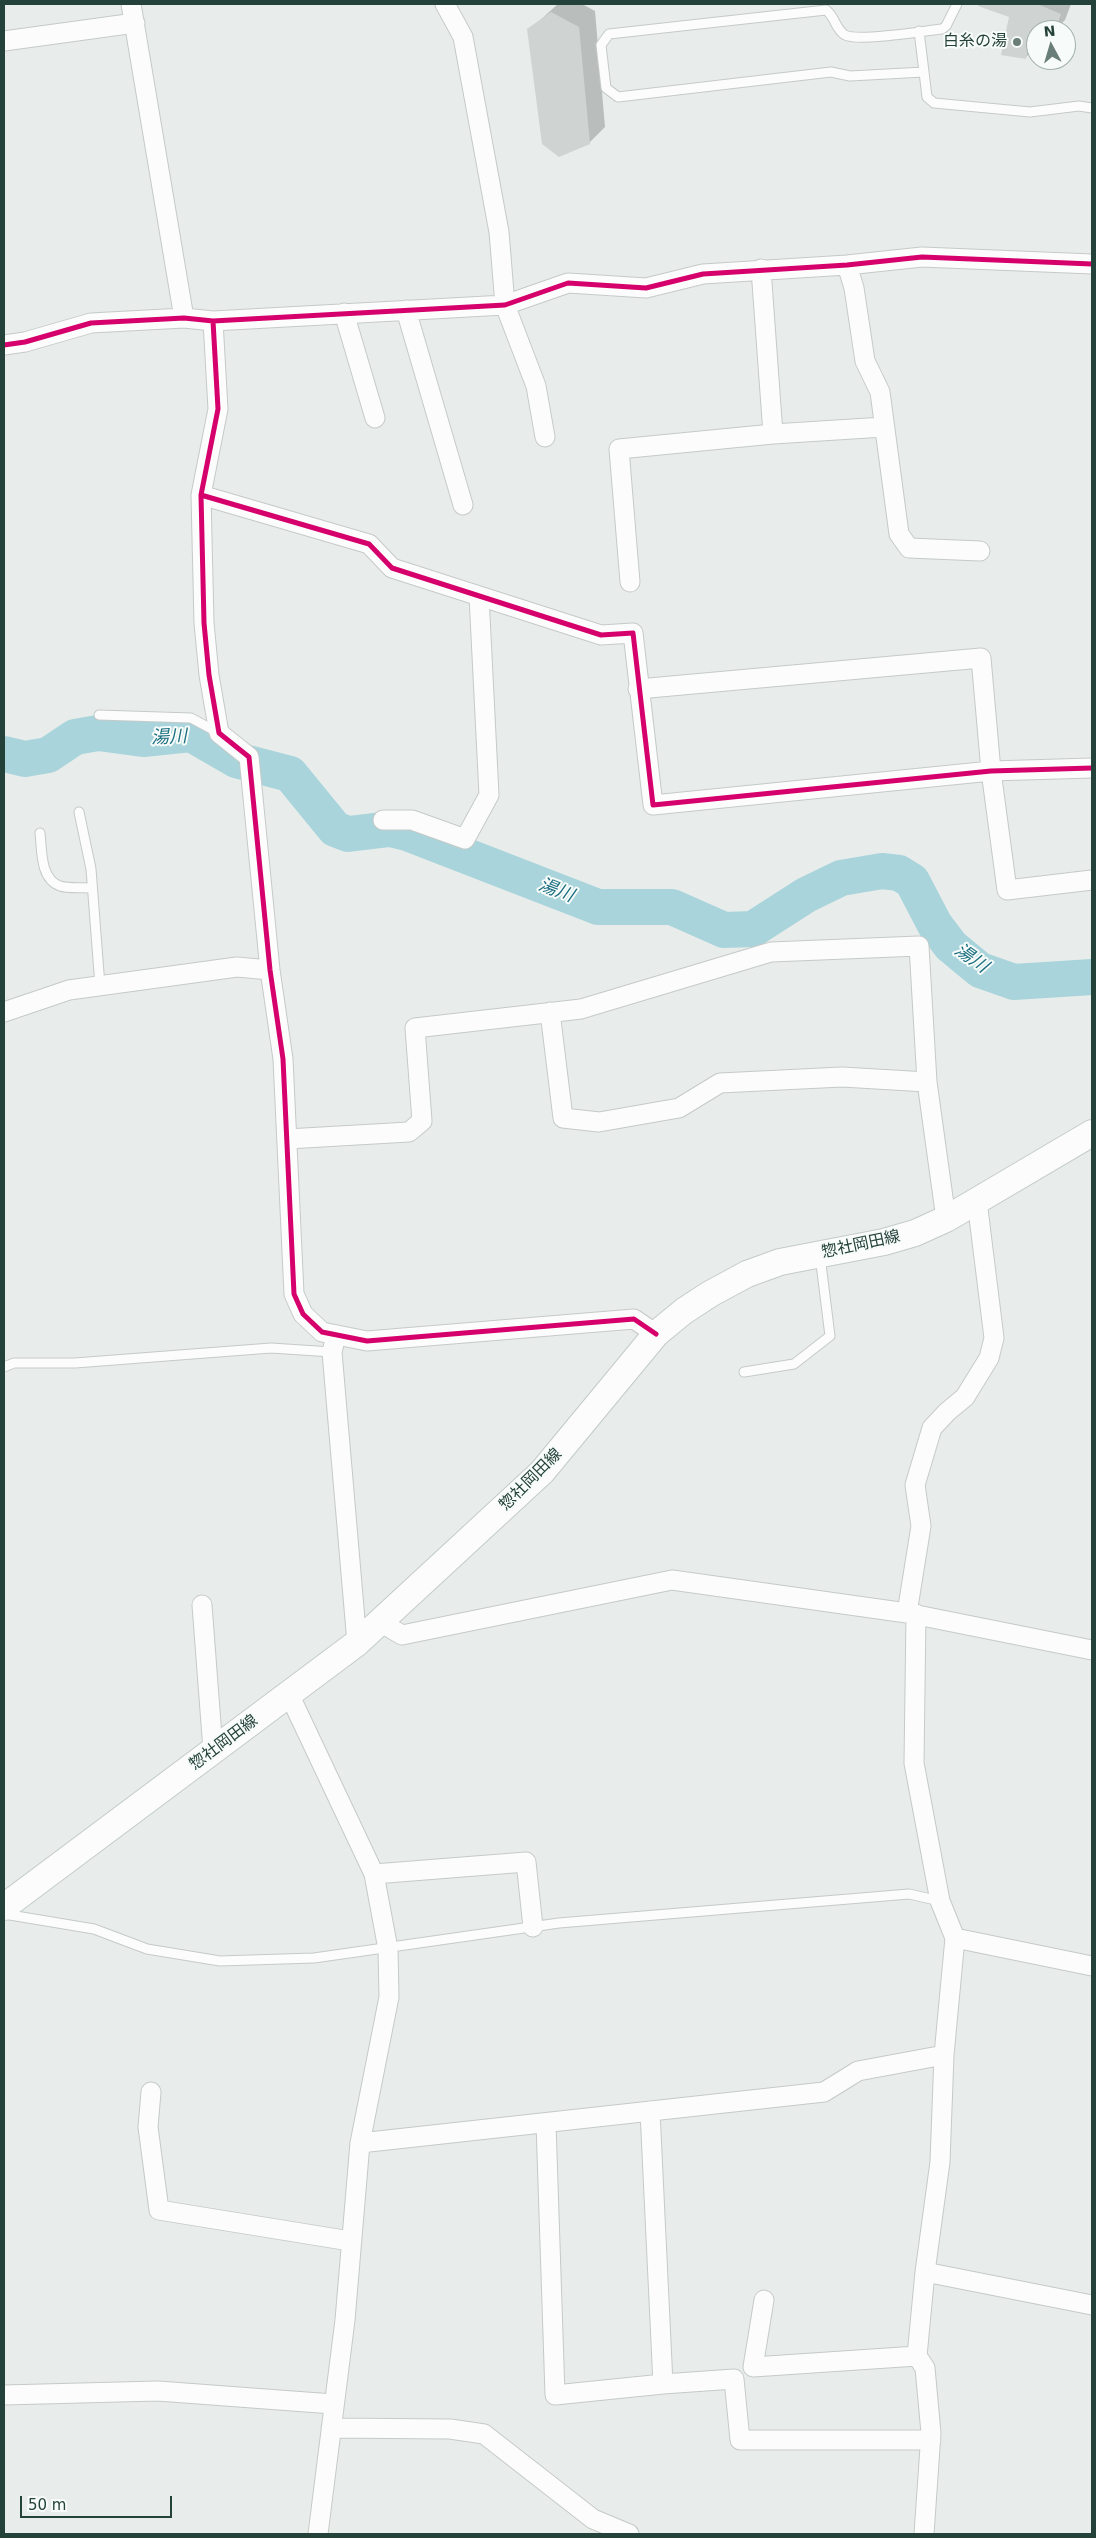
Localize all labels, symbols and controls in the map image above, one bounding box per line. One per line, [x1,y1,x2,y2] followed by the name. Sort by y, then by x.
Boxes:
[1026,20,1076,70] north arrow
[1043,23,1056,40] text: N
[943,32,1007,52] place label: 白糸の湯
[1011,36,1023,48] marker: 白糸の湯
[150,726,188,750] water label: 湯川
[535,874,577,908] water label: 湯川
[950,940,992,978] water label: 湯川
[820,1227,902,1263] street label: 惣社岡田線
[496,1445,566,1515] street label: 惣社岡田線
[186,1711,262,1775] street label: 惣社岡田線
[22,2486,175,2518] scale bar
[28,2496,66,2514] text: 50 m

